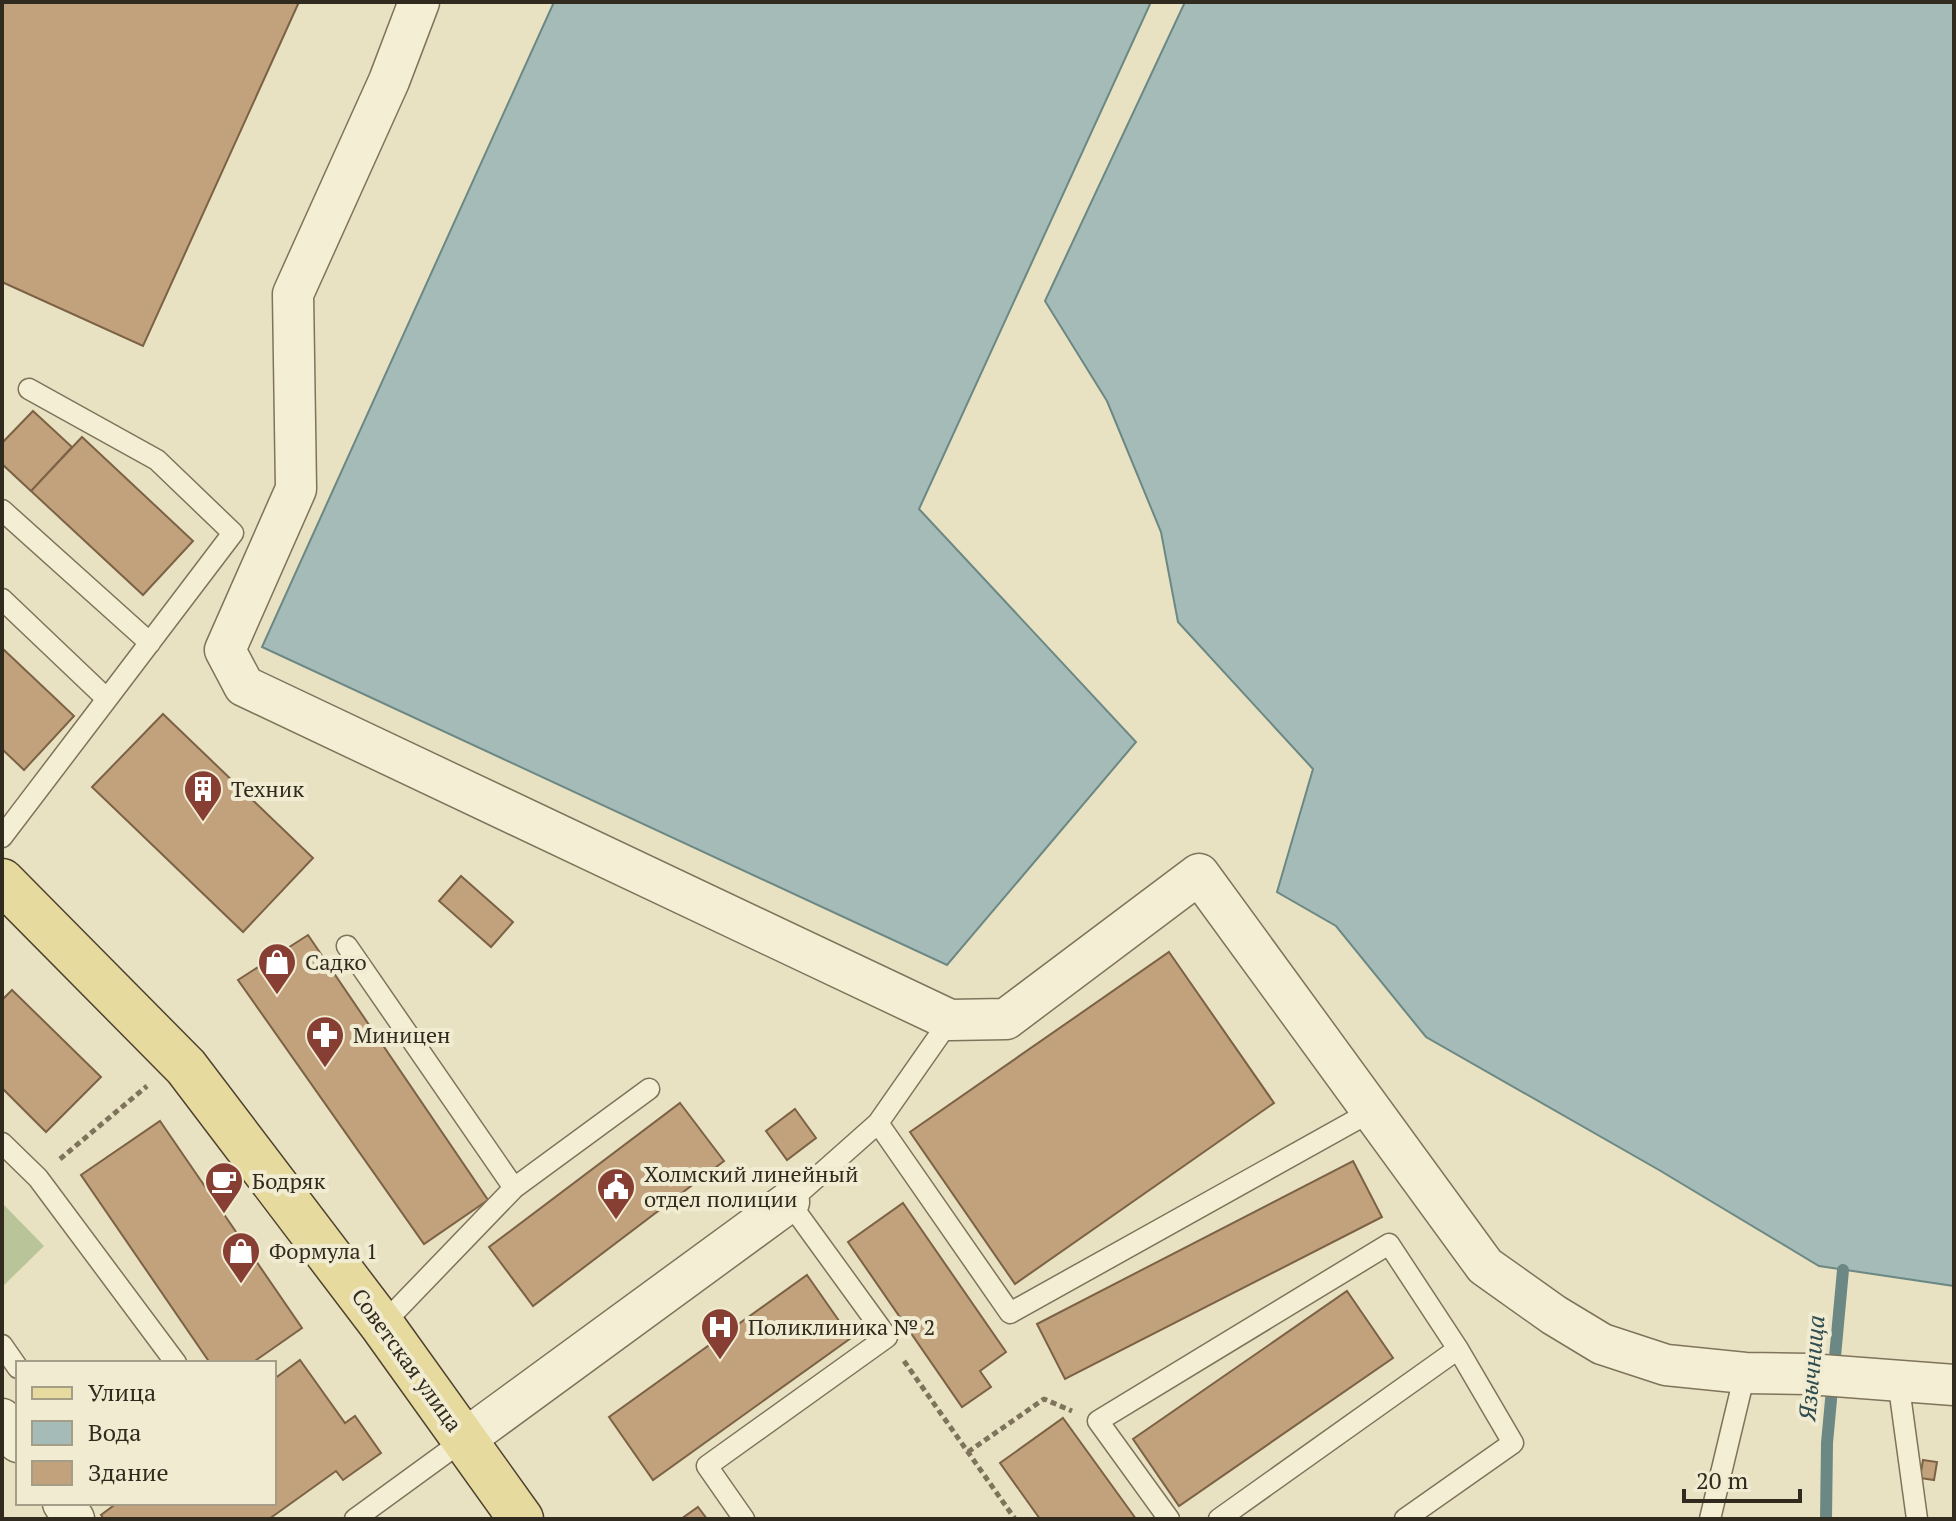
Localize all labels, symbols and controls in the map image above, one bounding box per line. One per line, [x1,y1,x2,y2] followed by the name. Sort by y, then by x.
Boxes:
[182,768,224,823] building icon: Техник
[231,774,304,803] place label: Техник
[256,941,298,996] shop icon: Садко
[305,947,367,976] place label: Садко
[304,1014,346,1069] pharmacy icon: Миницен
[353,1020,451,1049] place label: Миницен
[644,1159,858,1213] place label: Холмский линейный отдел полиции
[203,1160,245,1215] cafe icon: Бодряк
[252,1166,325,1195] place label: Бодряк
[595,1166,637,1221] public building icon: Холмский линейный отдел полиции
[220,1230,262,1285] shop icon: Формула 1
[269,1236,378,1265] place label: Формула 1
[346,1282,469,1437] street label: Советская улица
[699,1306,741,1361] hospital icon: Поликлиника № 2
[748,1312,935,1341] place label: Поликлиника № 2
[1790,1314,1832,1424] water label: Язычница
[16,1361,276,1505] legend
[88,1376,156,1408] text: Улица
[88,1416,141,1448] text: Вода
[1684,1453,1800,1503] scale bar
[88,1456,169,1488] text: Здание
[1696,1464,1748,1496] text: 20 m

